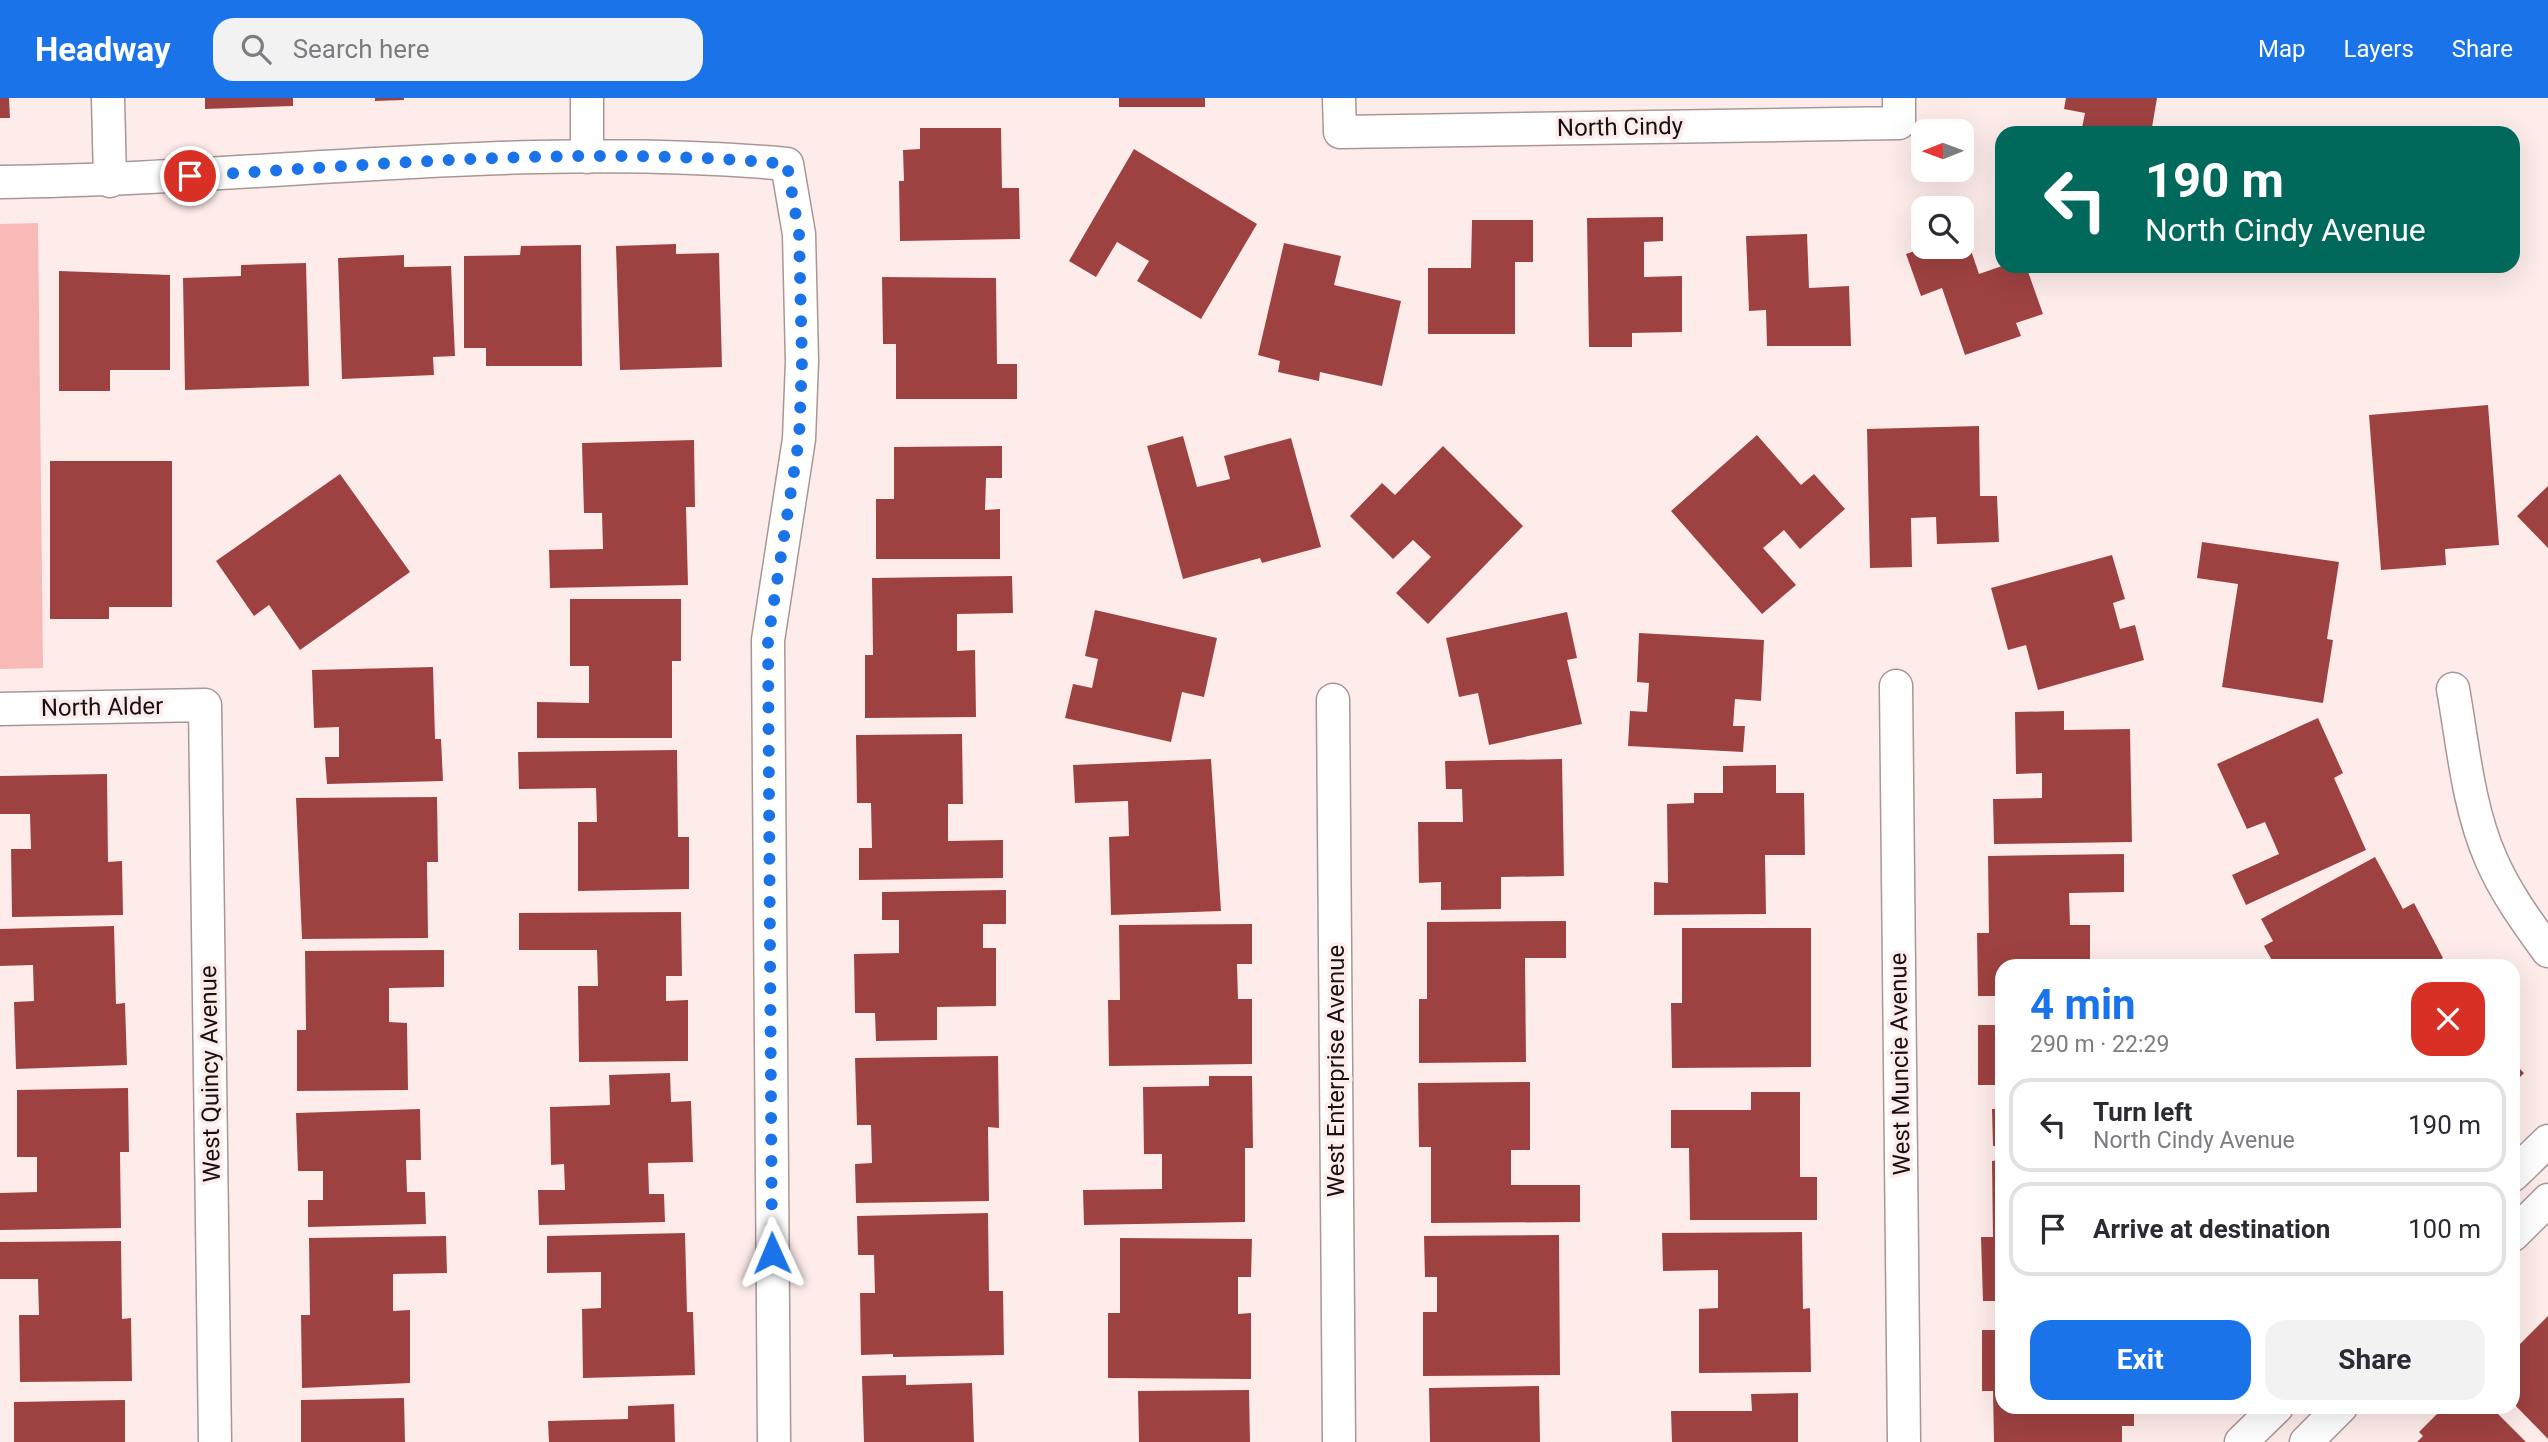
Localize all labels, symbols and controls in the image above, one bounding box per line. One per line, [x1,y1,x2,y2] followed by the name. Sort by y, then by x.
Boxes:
[213,18,703,81] search box
[35,30,171,69] text: Headway
[237,30,275,68] icon: search
[293,34,429,64] text: Search here
[2258,35,2306,63] text: Map
[2344,35,2414,63] text: Layers
[2452,35,2513,63] text: Share
[1557,112,1684,142] street label: North Cindy
[1911,119,1974,182] north arrow
[1911,119,1974,259] map controls
[160,146,220,206] pin
[2145,152,2284,209] text: 190 m
[2030,154,2121,245] icon: left
[171,157,209,195] icon: arrive
[1911,196,1974,259] button: search
[2145,211,2426,249] text: North Cindy Avenue
[41,692,163,722] street label: North Alder
[1322,945,1350,1197] street label: West Enterprise Avenue
[1884,952,1916,1176] street label: West Muncie Avenue
[194,965,226,1183] street label: West Quincy Avenue
[2030,980,2136,1029] text: 4 min
[2411,982,2485,1056] button: close
[2030,1031,2169,1058] text: 290 m · 22:29
[2093,1097,2192,1127] text: Turn left
[2034,1106,2072,1144] icon: left
[2408,1110,2481,1140] text: 190 m
[2093,1127,2295,1154] text: North Cindy Avenue
[2034,1210,2072,1248] icon: arrive
[2093,1214,2330,1244] text: Arrive at destination
[2408,1214,2481,1244] text: 100 m
[735,1216,809,1290] position arrow
[2030,1320,2251,1400] button: Exit
[2265,1320,2485,1400] button: Share

